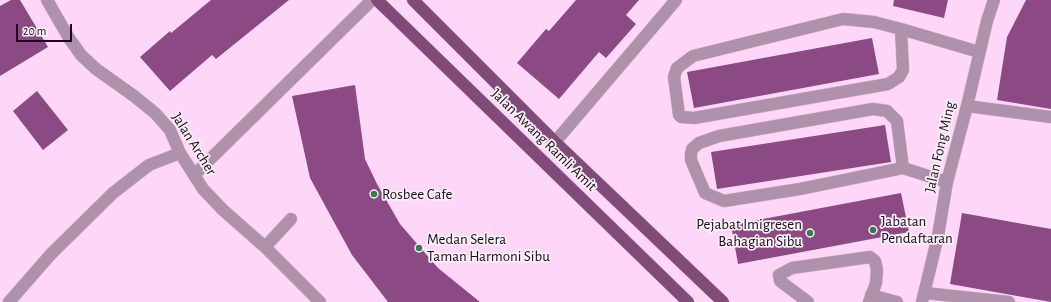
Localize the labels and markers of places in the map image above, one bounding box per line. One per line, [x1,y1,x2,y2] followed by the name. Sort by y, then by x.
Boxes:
[382,185,452,203] place label: Rosbee Cafe
[369,189,379,199] marker: Rosbee Cafe
[881,212,953,247] place label: Jabatan Pendaftaran
[696,215,802,250] place label: Pejabat Imigresen Bahagian Sibu
[868,225,878,235] marker: Jabatan Pendaftaran
[805,228,815,238] marker: Pejabat Imigresen Bahagian Sibu
[427,230,550,265] place label: Medan Selera Taman Harmoni Sibu
[414,243,424,253] marker: Medan Selera Taman Harmoni Sibu

